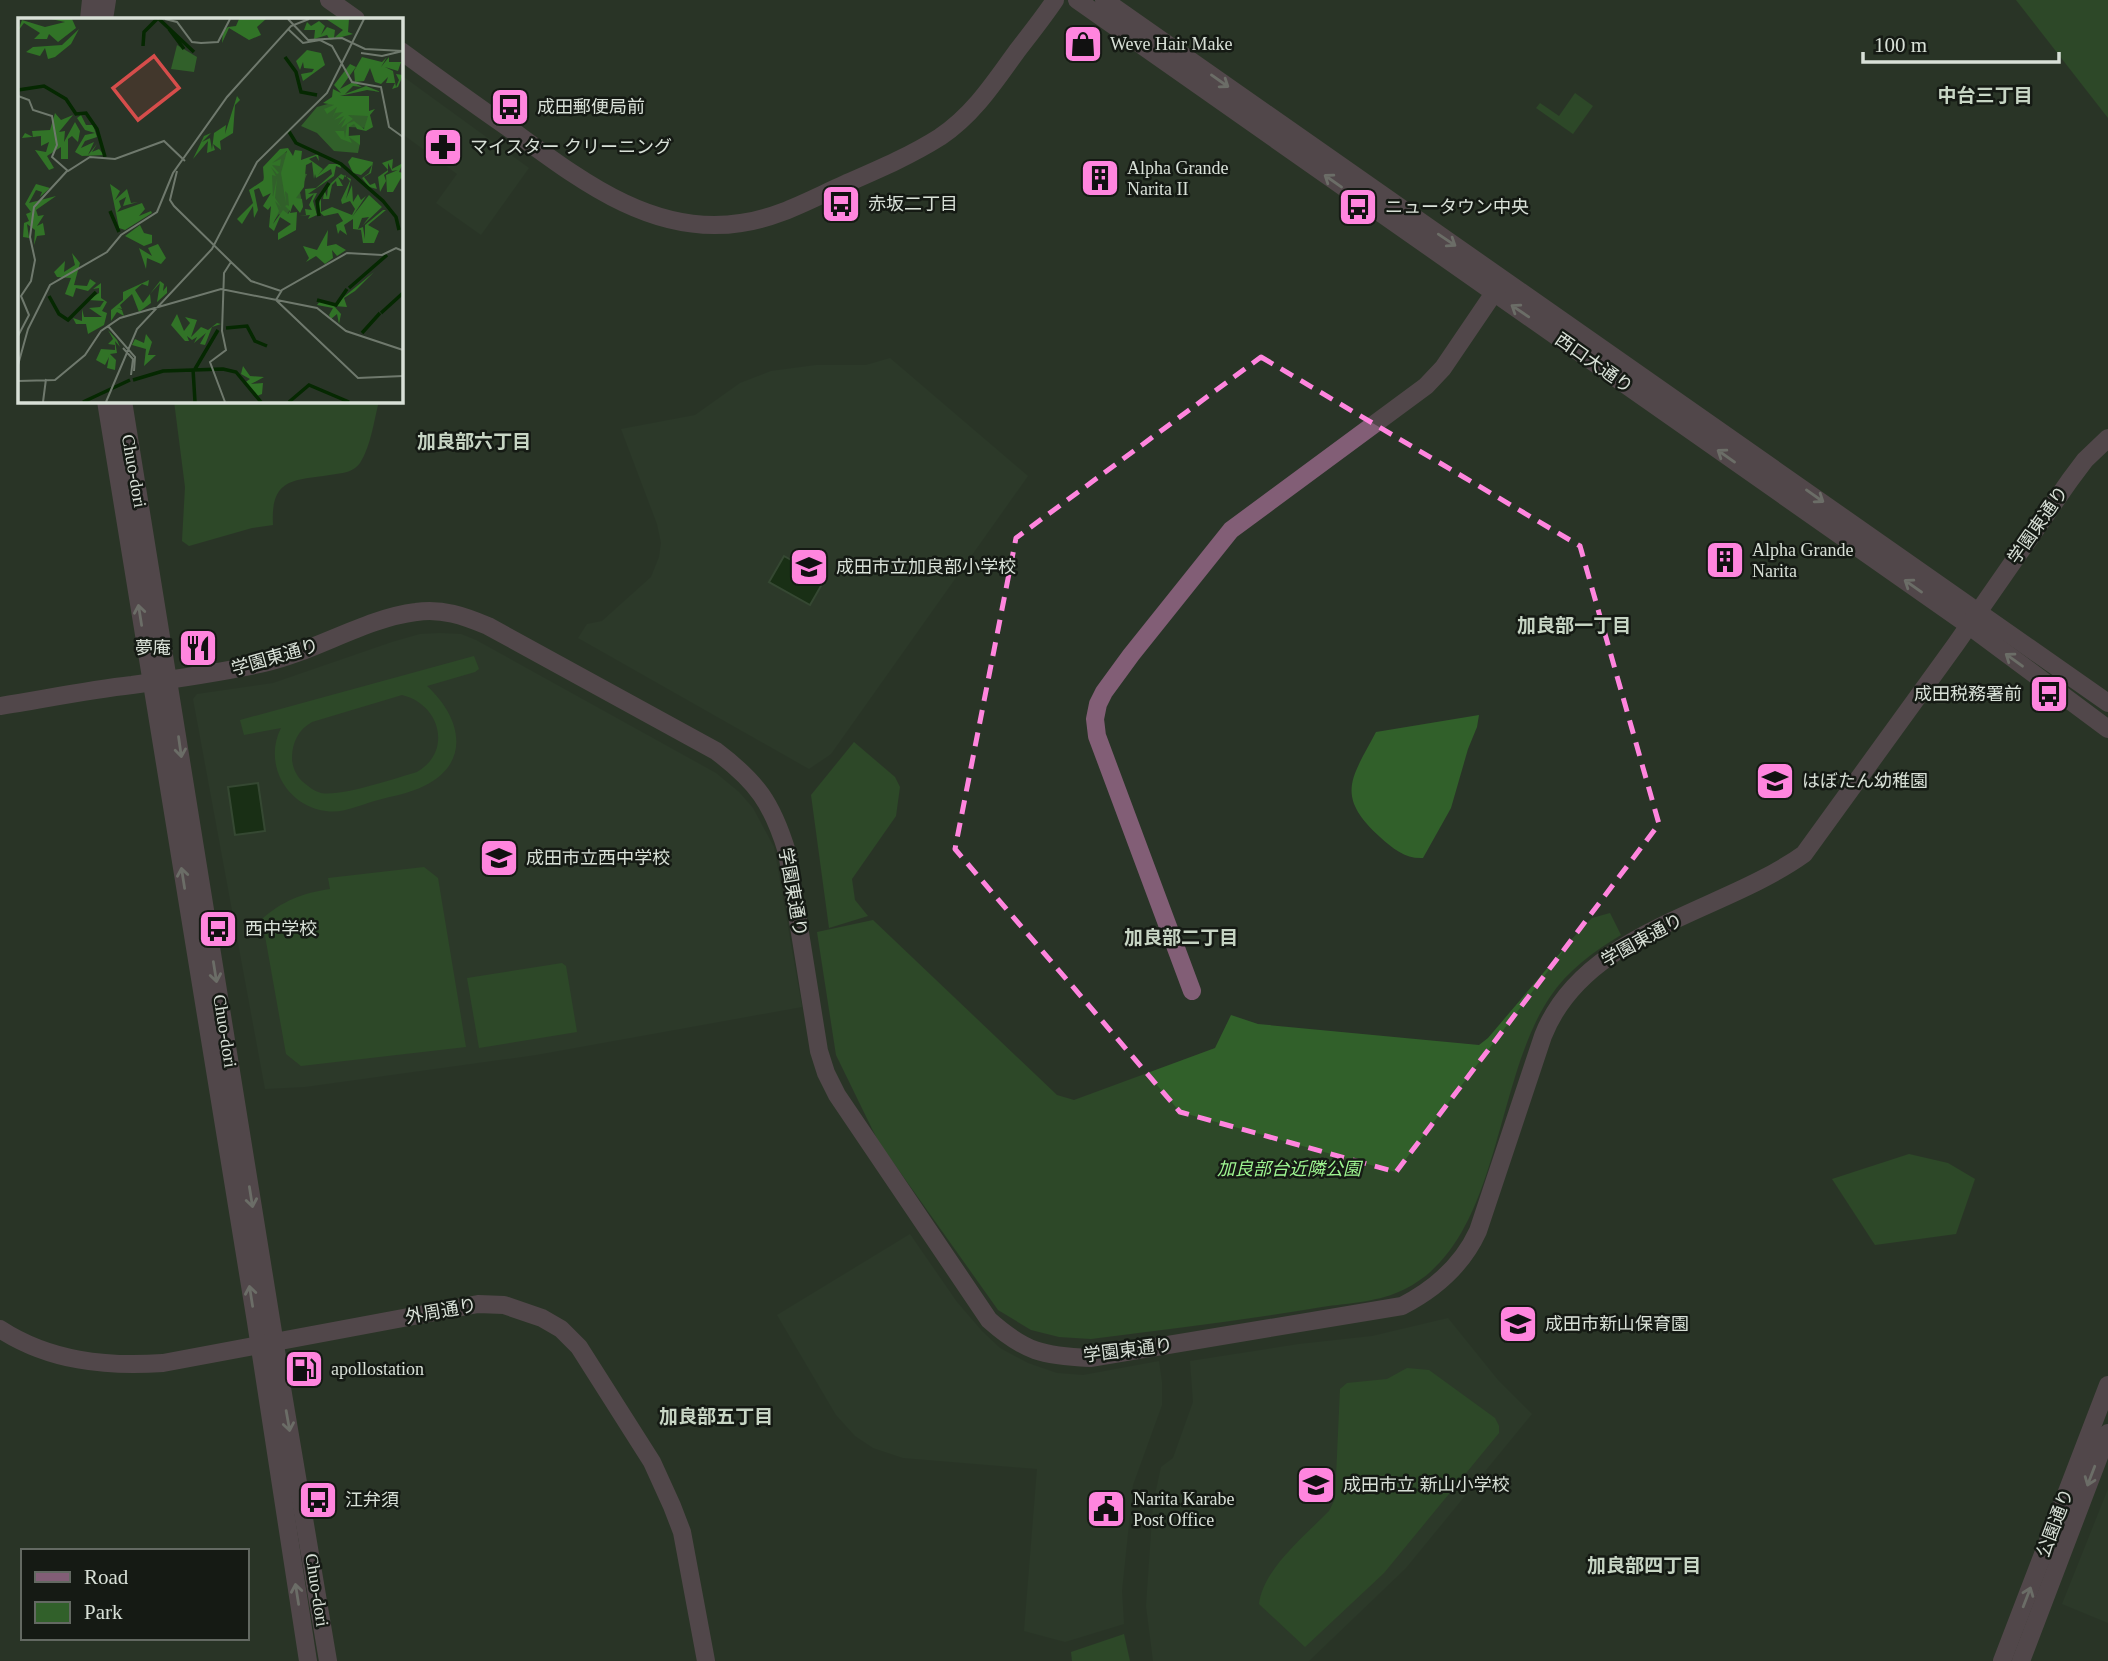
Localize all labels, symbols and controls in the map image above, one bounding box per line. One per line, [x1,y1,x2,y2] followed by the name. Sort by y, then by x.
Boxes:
[18,18,402,402] inset map
[1863,21,2059,65] scale bar
[1062,23,1104,65] shop icon: Weve Hair Make
[1874,33,1927,57] text: 100 m
[1110,34,1233,54] place label: Weve Hair Make
[1210,74,1229,88] one-way arrow
[1937,85,2033,106] district label: 中台三丁目
[489,86,531,128] bus stop icon: 成田郵便局前
[537,97,645,117] place label: 成田郵便局前
[422,126,464,168] pharmacy icon: マイスター クリーニング
[470,137,672,157] place label: マイスター クリーニング
[1079,157,1121,199] building icon: Alpha Grande Narita II
[1127,158,1228,199] place label: Alpha Grande Narita II
[1324,174,1343,188] one-way arrow
[820,183,862,225] bus stop icon: 赤坂二丁目
[1337,186,1379,228] bus stop icon: ニュータウン中央
[868,194,958,214] place label: 赤坂二丁目
[1385,197,1529,217] place label: ニュータウン中央
[1437,233,1456,247] one-way arrow
[1511,304,1530,318] one-way arrow
[1551,329,1637,397] street label: 西口大通り
[417,431,531,452] district label: 加良部六丁目
[118,433,150,509] street label: Chuo-dori
[1717,449,1736,463] one-way arrow
[2004,482,2072,568] street label: 学園東通り
[1805,489,1824,503] one-way arrow
[1704,539,1746,581] building icon: Alpha Grande Narita
[1752,540,1853,581] place label: Alpha Grande Narita
[788,546,830,588] school or university icon: 成田市立加良部小学校
[836,557,1016,577] place label: 成田市立加良部小学校
[1903,579,1923,593] one-way arrow
[133,604,146,627] one-way arrow
[1517,615,1631,636] district label: 加良部一丁目
[177,627,219,669] restaurant icon: 夢庵
[229,635,321,679] street label: 学園東通り
[135,638,171,658] place label: 夢庵
[2004,653,2023,668] one-way arrow
[2028,673,2070,715] bus stop icon: 成田税務署前
[1914,684,2022,704] place label: 成田税務署前
[173,736,186,758] one-way arrow
[1754,760,1796,802] school or university icon: はぼたん幼稚園
[1802,771,1928,791] place label: はぼたん幼稚園
[478,837,520,879] school or university icon: 成田市立西中学校
[775,846,811,938] street label: 学園東通り
[526,848,670,868] place label: 成田市立西中学校
[176,867,189,890] one-way arrow
[197,908,239,950] bus stop icon: 西中学校
[1598,909,1686,971] street label: 学園東通り
[245,919,317,939] place label: 西中学校
[1124,927,1238,948] district label: 加良部二丁目
[209,960,222,983] one-way arrow
[209,993,241,1069] street label: Chuo-dori
[1217,1159,1364,1179] park label: 加良部台近隣公園
[245,1185,258,1208] one-way arrow
[244,1285,257,1308] one-way arrow
[404,1295,478,1327] street label: 外周通り
[1497,1303,1539,1345] school or university icon: 成田市新山保育園
[1545,1314,1689,1334] place label: 成田市新山保育園
[1082,1335,1174,1365] street label: 学園東通り
[283,1348,325,1390] fuel station icon: apollostation
[331,1359,424,1379] place label: apollostation
[659,1406,773,1427] district label: 加良部五丁目
[281,1409,295,1432] one-way arrow
[1295,1464,1337,1506] school or university icon: 成田市立 新山小学校
[2084,1464,2097,1486] one-way arrow
[1343,1475,1510,1495] place label: 成田市立 新山小学校
[297,1479,339,1521] bus stop icon: 江弁須
[2033,1486,2077,1560] street label: 公園通り
[1085,1488,1127,1530] public building icon: Narita Karabe Post Office
[1133,1489,1234,1530] place label: Narita Karabe Post Office
[345,1490,399,1510] place label: 江弁須
[21,1549,248,1640] legend
[301,1552,333,1628] street label: Chuo-dori
[1587,1555,1701,1576] district label: 加良部四丁目
[84,1565,129,1589] text: Road
[290,1583,303,1606] one-way arrow
[2021,1587,2034,1609] one-way arrow
[84,1600,123,1624] text: Park

